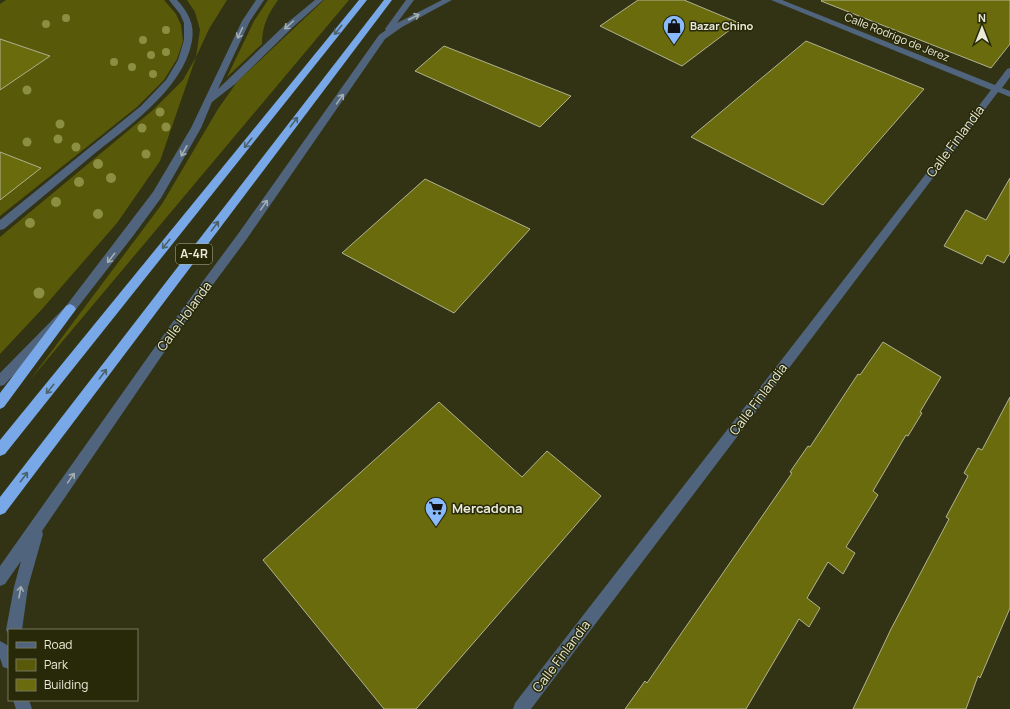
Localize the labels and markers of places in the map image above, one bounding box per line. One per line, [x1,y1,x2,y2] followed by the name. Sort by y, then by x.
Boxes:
[661,13,687,46] shop icon: Bazar Chino
[690,18,754,33] place label: Bazar Chino
[423,495,449,528] supermarket icon: Mercadona
[452,499,523,517] place label: Mercadona

